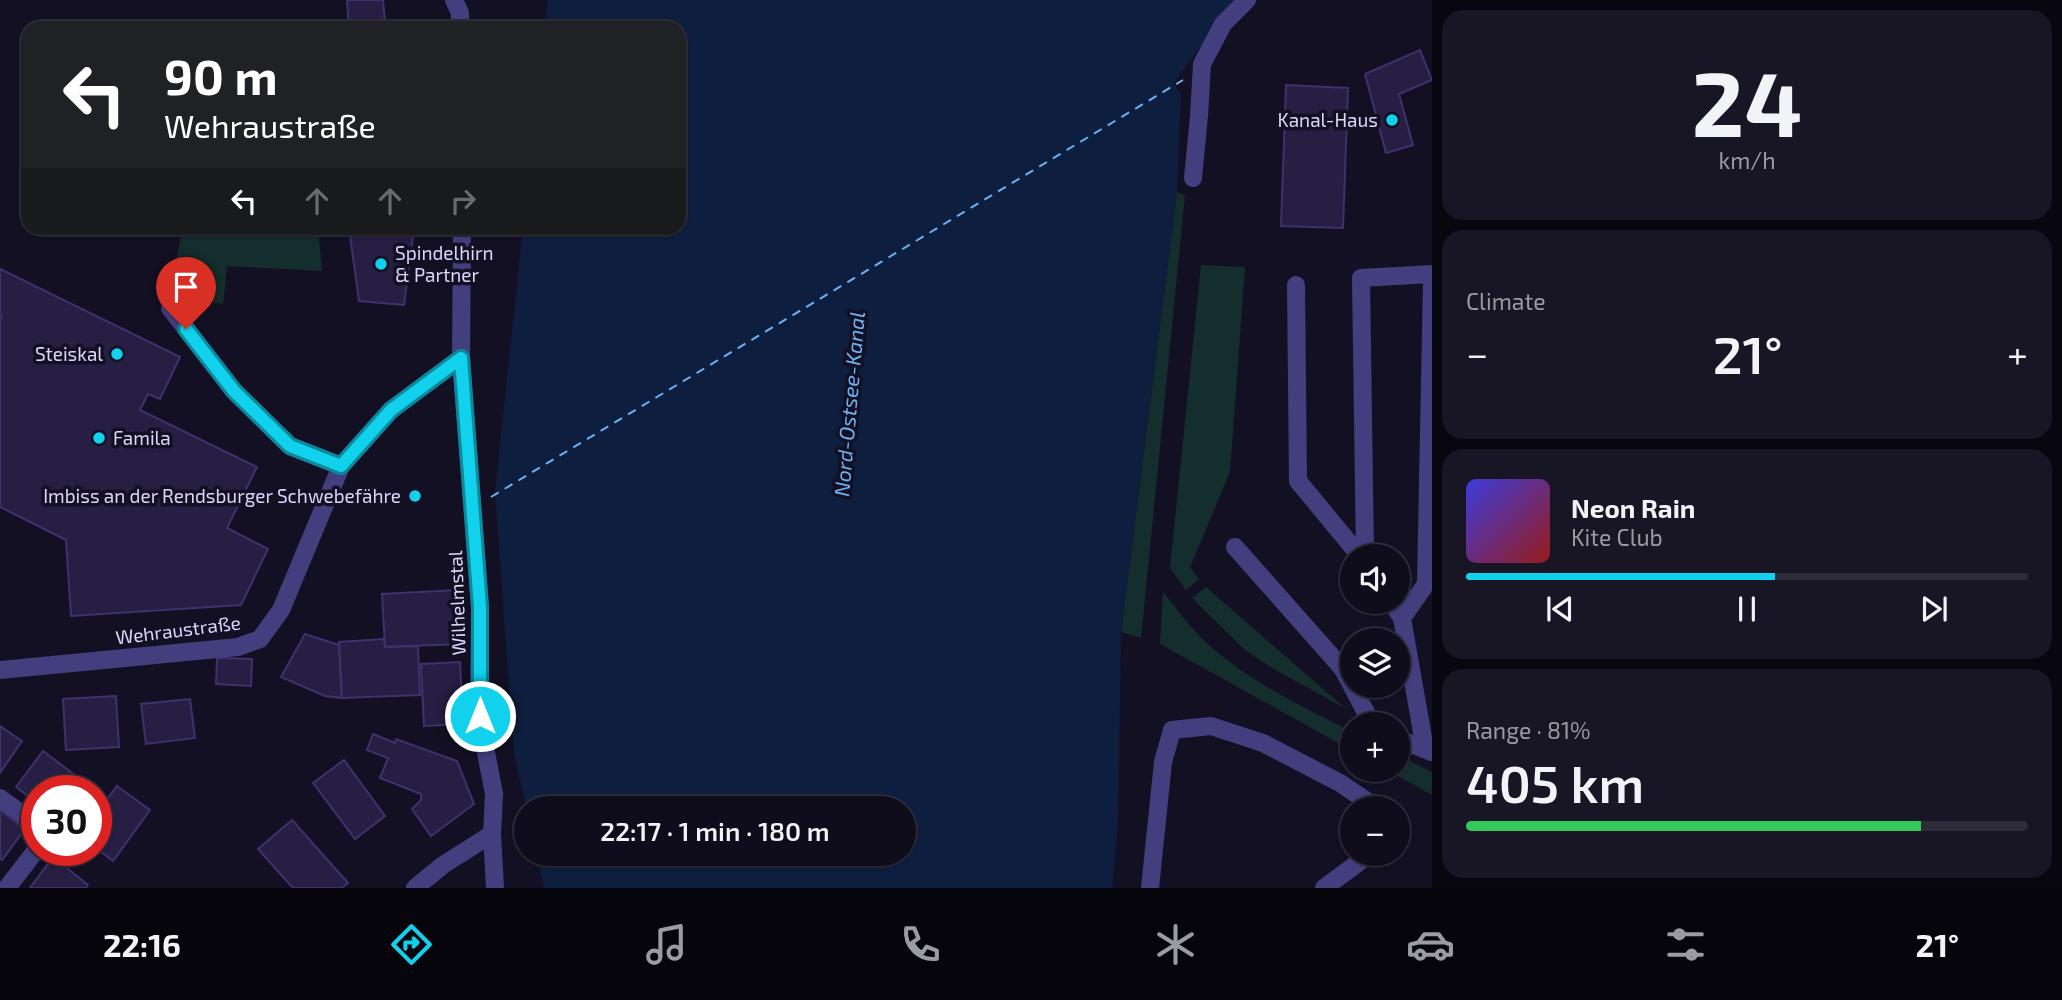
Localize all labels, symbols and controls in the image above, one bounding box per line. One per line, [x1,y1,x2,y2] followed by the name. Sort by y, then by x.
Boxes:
[164,46,278,105] text: 90 m
[1692,46,1802,155] text: 24
[49,49,140,140] icon: left
[164,106,376,144] text: Wehraustraße
[1277,108,1378,131] place label: Kanal-Haus
[1384,112,1400,128] marker: Kanal-Haus
[1718,146,1776,174] text: km/h
[225,182,263,220] icon: left
[298,182,336,220] icon: ahead
[371,182,409,220] icon: ahead
[444,182,482,220] icon: right
[395,241,494,286] place label: Spindelhirn & Partner
[373,256,389,272] marker: Spindelhirn & Partner
[156,257,216,329] pin
[167,268,205,306] icon: arrive
[1466,287,1546,315] text: Climate
[828,310,869,498] water label: Nord-Ostsee-Kanal
[1713,322,1783,384] text: 21°
[1466,330,1488,376] text: −
[2007,330,2028,376] text: +
[35,342,103,365] place label: Steiskal
[109,346,125,362] marker: Steiskal
[113,426,171,449] place label: Famila
[91,430,107,446] marker: Famila
[43,484,401,507] place label: Imbiss an der Rendsburger Schwebefähre
[407,488,423,504] marker: Imbiss an der Rendsburger Schwebefähre
[1571,492,1695,523] text: Neon Rain
[1571,523,1663,551] text: Kite Club
[1340,544,1410,866] map controls
[1340,544,1410,614] button: sound
[443,550,470,656] street label: Wilhelmstal
[1541,590,1579,628] icon: previous
[1728,590,1766,628] icon: pause
[1915,590,1953,628] icon: next
[114,610,242,649] street label: Wehraustraße
[1340,628,1410,698] button: layers
[443,679,517,753] position arrow
[1340,712,1410,782] button: +
[1466,716,1591,744] text: Range · 81%
[1466,751,1644,813] text: 405 km
[21,775,112,866] speed limit sign: 30
[1340,796,1410,866] button: −
[600,815,830,846] text: 22:17 · 1 min · 180 m
[387,920,436,969] icon: directions
[642,920,691,969] icon: music
[896,920,945,969] icon: phone
[1151,920,1200,969] icon: climate
[1406,920,1455,969] icon: car
[1661,920,1710,969] icon: filters
[103,925,181,963] text: 22:16
[1916,925,1959,963] text: 21°

